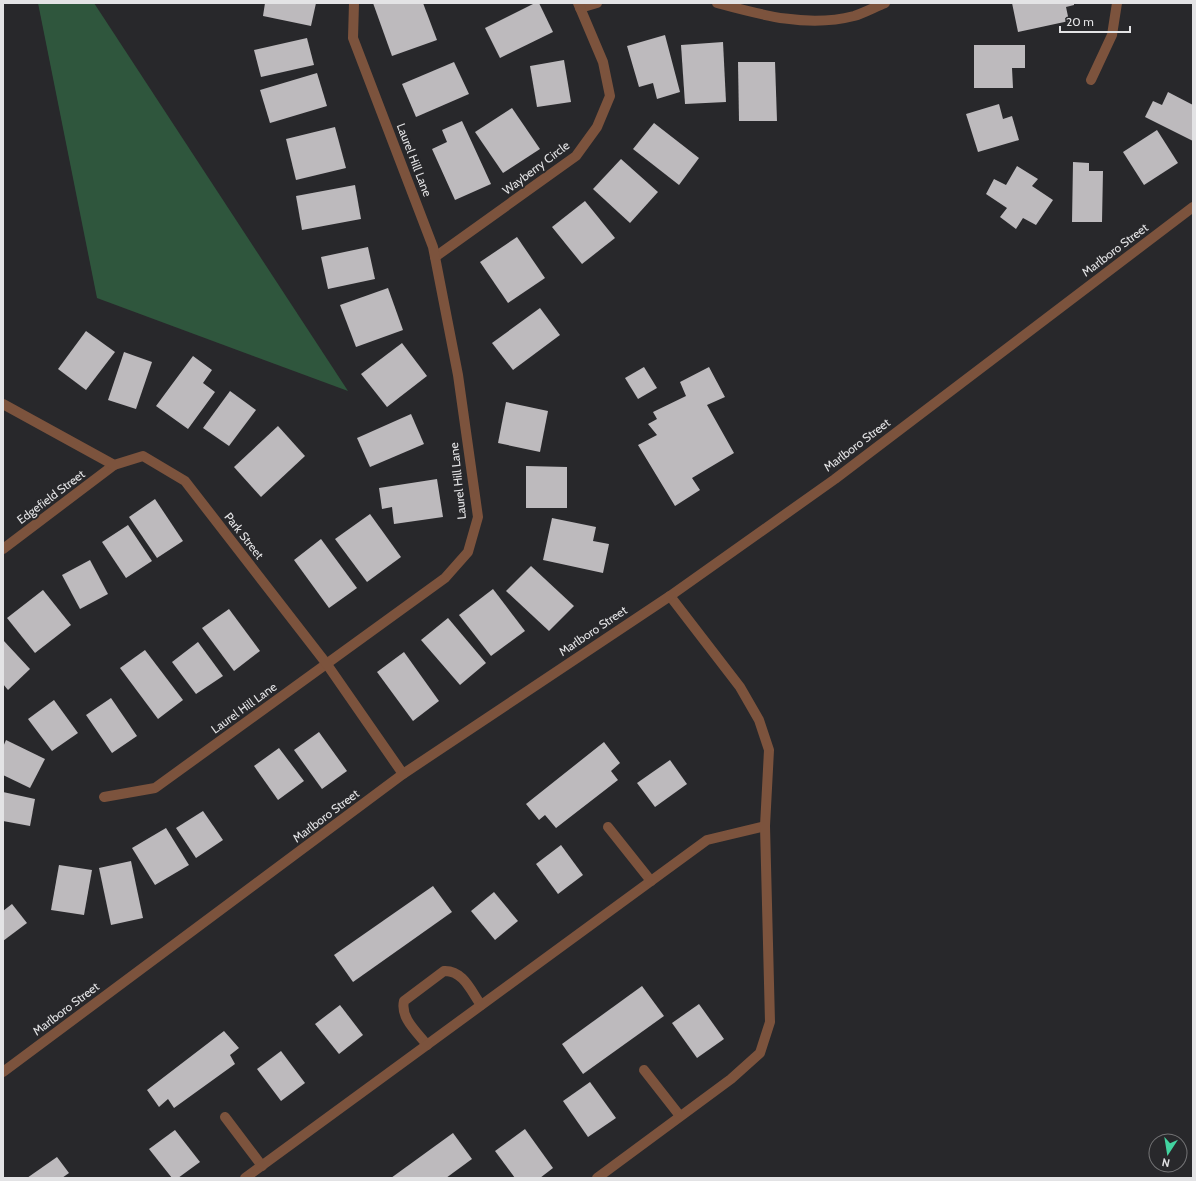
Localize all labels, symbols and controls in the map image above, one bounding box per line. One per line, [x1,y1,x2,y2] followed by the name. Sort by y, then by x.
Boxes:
[1060,8,1130,34] scale bar
[1066,14,1094,29] text: 20 m
[394,121,435,199] street label: Laurel Hill Lane
[499,138,572,198] street label: Wayberry Circle
[1079,220,1151,279] street label: Marlboro Street
[821,415,893,474] street label: Marlboro Street
[446,442,469,520] street label: Laurel Hill Lane
[14,466,88,527] street label: Edgefield Street
[222,509,267,562] street label: Park Street
[556,602,630,659] street label: Marlboro Street
[208,679,279,736] street label: Laurel Hill Lane
[290,786,362,845] street label: Marlboro Street
[30,979,102,1038] street label: Marlboro Street
[1148,1133,1188,1173] north arrow
[1161,1155,1171,1170] text: N

